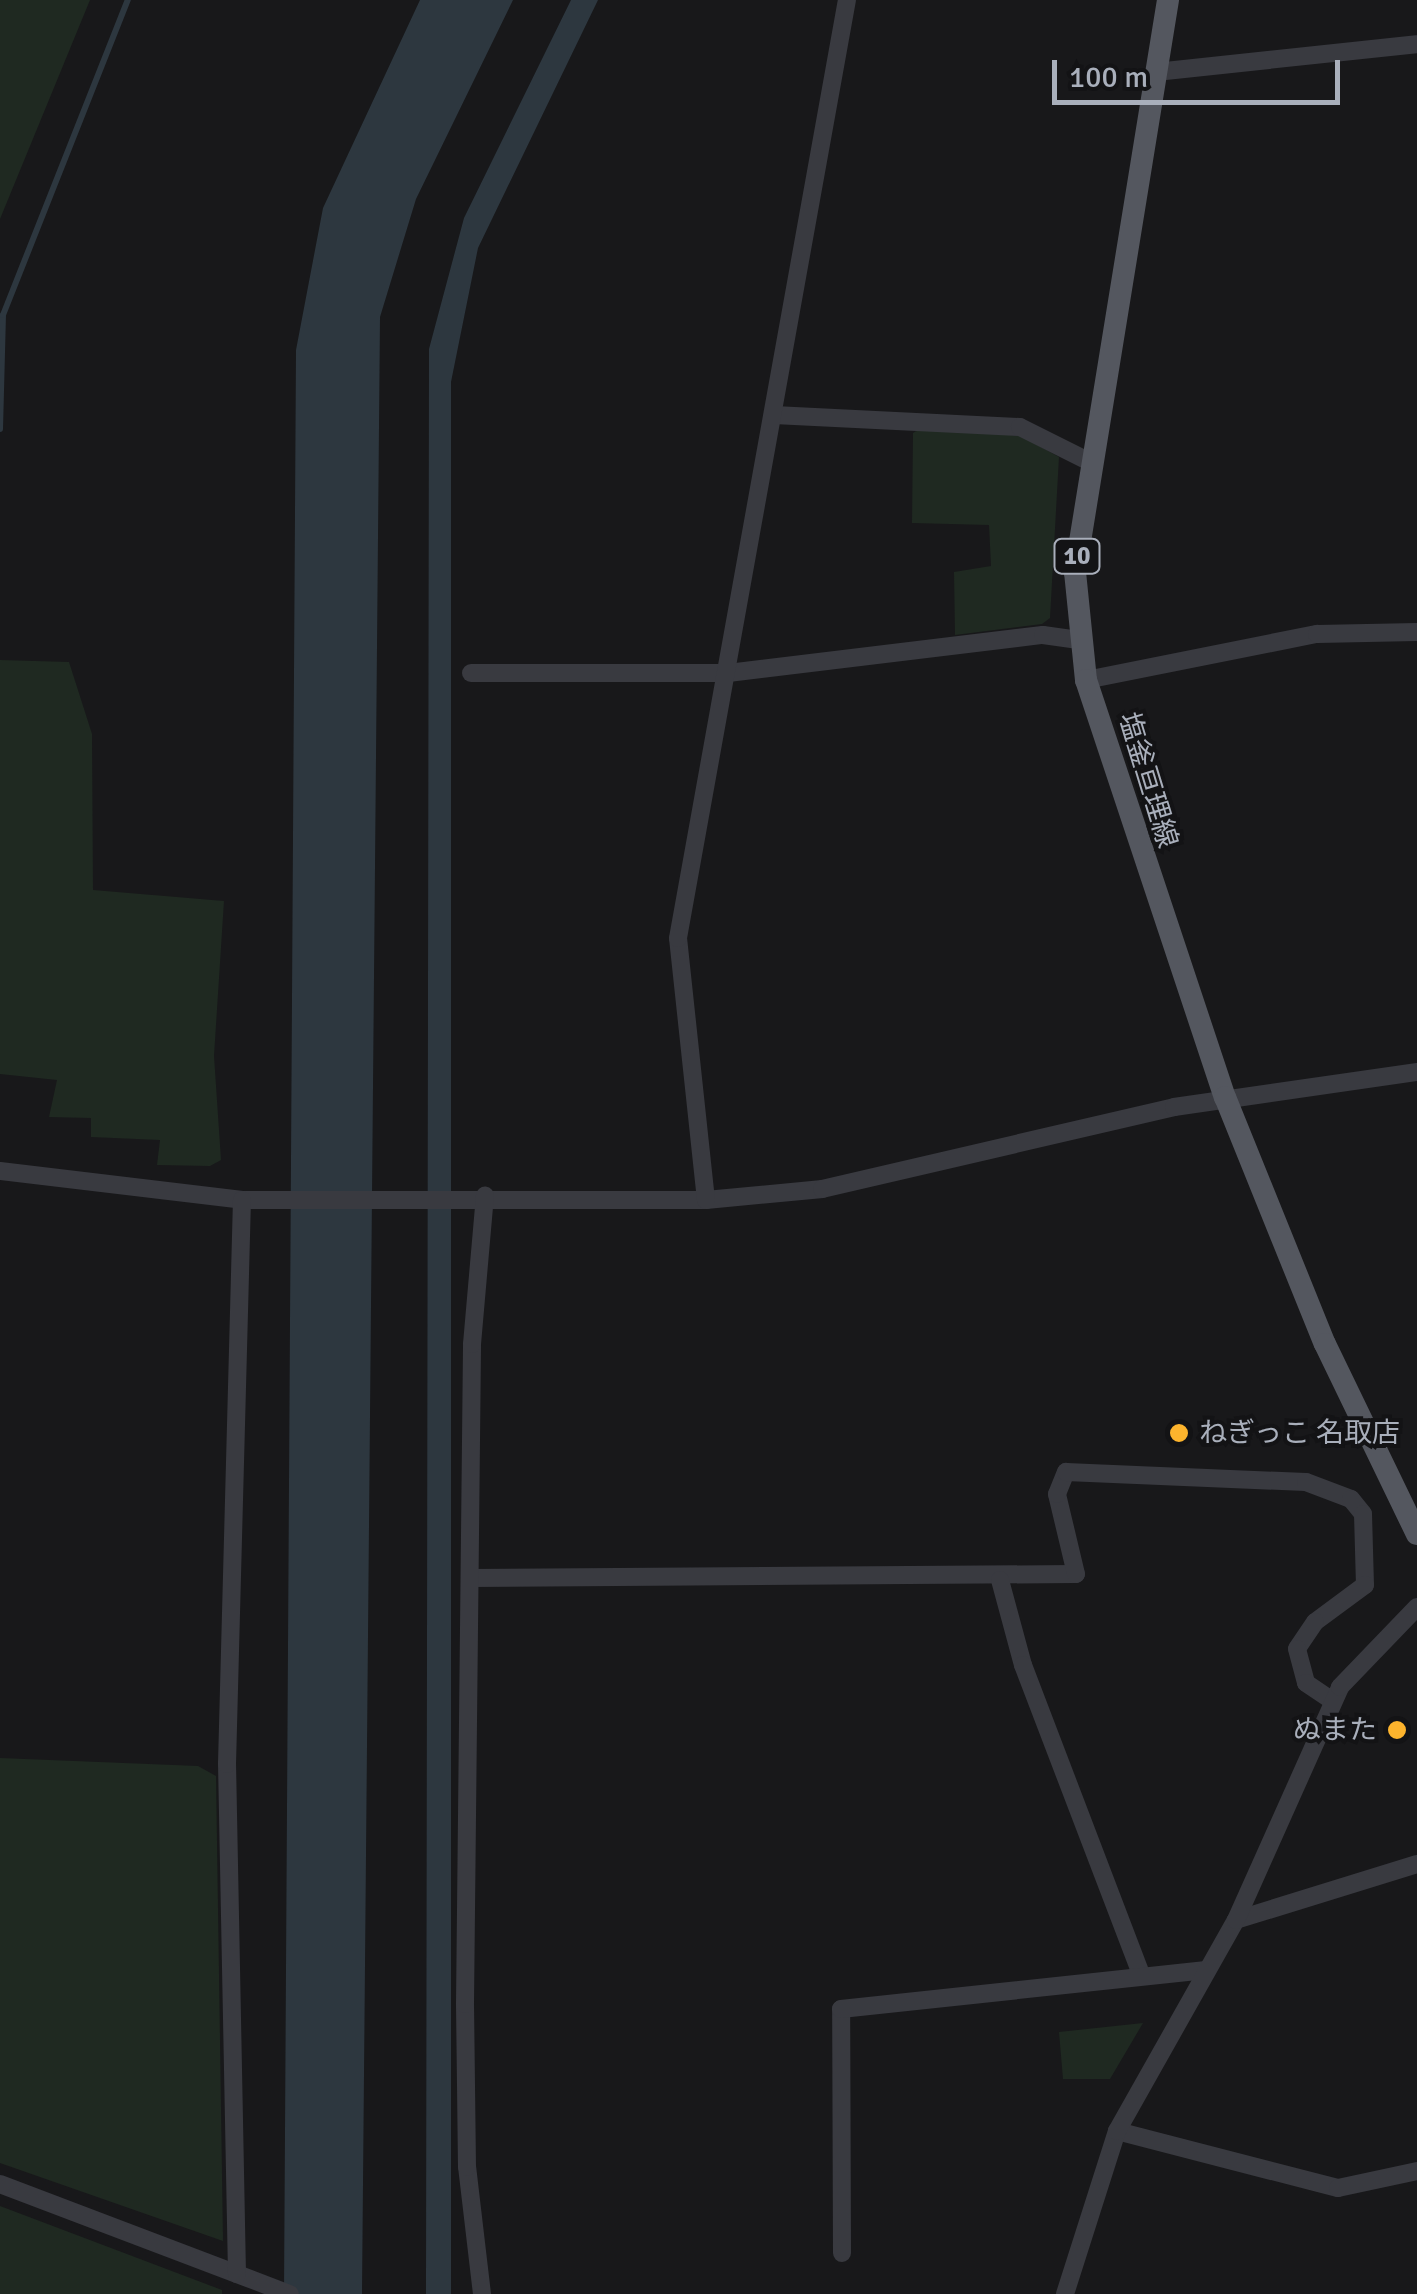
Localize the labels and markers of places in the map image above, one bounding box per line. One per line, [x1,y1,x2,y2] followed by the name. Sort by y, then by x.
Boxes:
[1199,1416,1401,1450] place label: ねぎっこ 名取店
[1168,1422,1190,1444] marker: ねぎっこ 名取店
[1293,1713,1377,1747] place label: ぬまた
[1386,1719,1408,1741] marker: ぬまた

